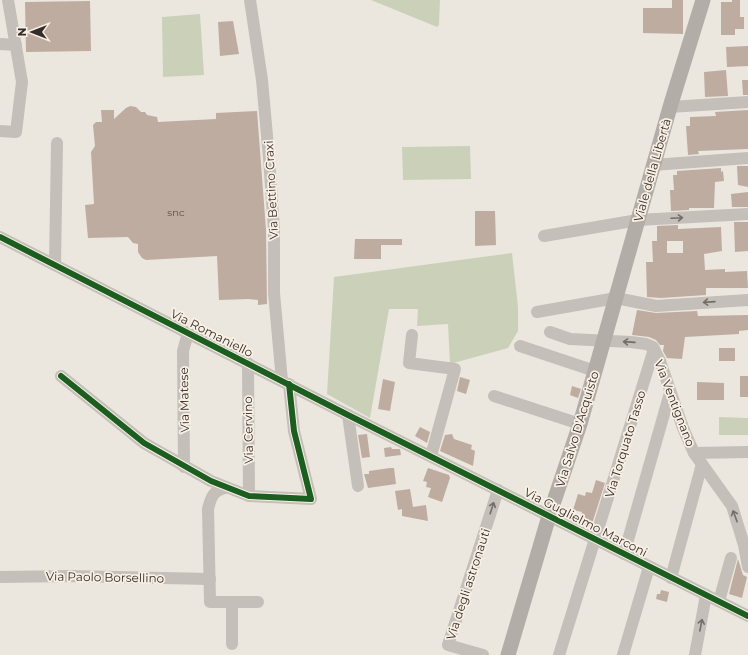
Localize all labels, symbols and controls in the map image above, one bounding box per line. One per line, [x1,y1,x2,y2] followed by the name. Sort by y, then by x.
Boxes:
[12,12,52,52] north arrow
[15,28,29,36] text: N
[630,117,674,223] street label: Viale della Libertà
[261,140,281,240] street label: Via Bettino Craxi
[167,206,185,219] house number: snc
[670,214,683,222] one-way arrow
[703,299,716,306] one-way arrow
[168,306,256,360] street label: Via Romaniello
[623,338,636,345] one-way arrow
[652,357,698,449] street label: Via Ventignano
[176,367,192,433] street label: Via Matese
[552,369,602,489] street label: Via Salvo D'Acquisto
[602,389,648,499] street label: Via Torquato Tasso
[240,396,256,464] street label: Via Cervino
[522,484,650,560] street label: Via Guglielmo Marconi
[489,503,497,515] one-way arrow
[731,509,738,522] one-way arrow
[443,526,493,642] street label: Via degli astronauti
[46,568,164,586] street label: Via Paolo Borsellino
[697,619,705,632] one-way arrow

